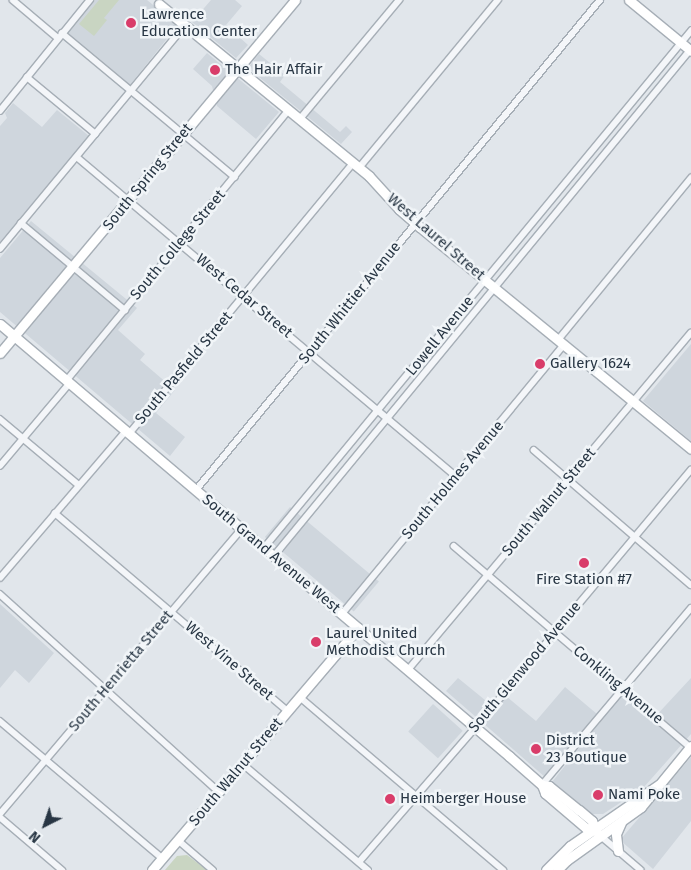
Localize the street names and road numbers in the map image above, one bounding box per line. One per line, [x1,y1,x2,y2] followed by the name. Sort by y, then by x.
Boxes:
[99,120,197,234] street label: South Spring Street
[127,186,229,304] street label: South College Street
[383,190,489,284] street label: West Laurel Street
[295,238,405,368] street label: South Whittier Avenue
[192,250,296,342] street label: West Cedar Street
[402,293,478,379] street label: Lowell Avenue
[132,308,236,428] street label: South Pasfield Street
[398,417,508,543] street label: South Holmes Avenue
[498,444,600,560] street label: South Walnut Street
[198,491,344,617] street label: South Grand Avenue West
[465,598,585,736] street label: South Glenwood Avenue
[65,607,177,735] street label: South Henrietta Street
[181,618,277,704] street label: West Vine Street
[569,642,667,728] street label: Conkling Avenue
[185,714,287,830] street label: South Walnut Street

